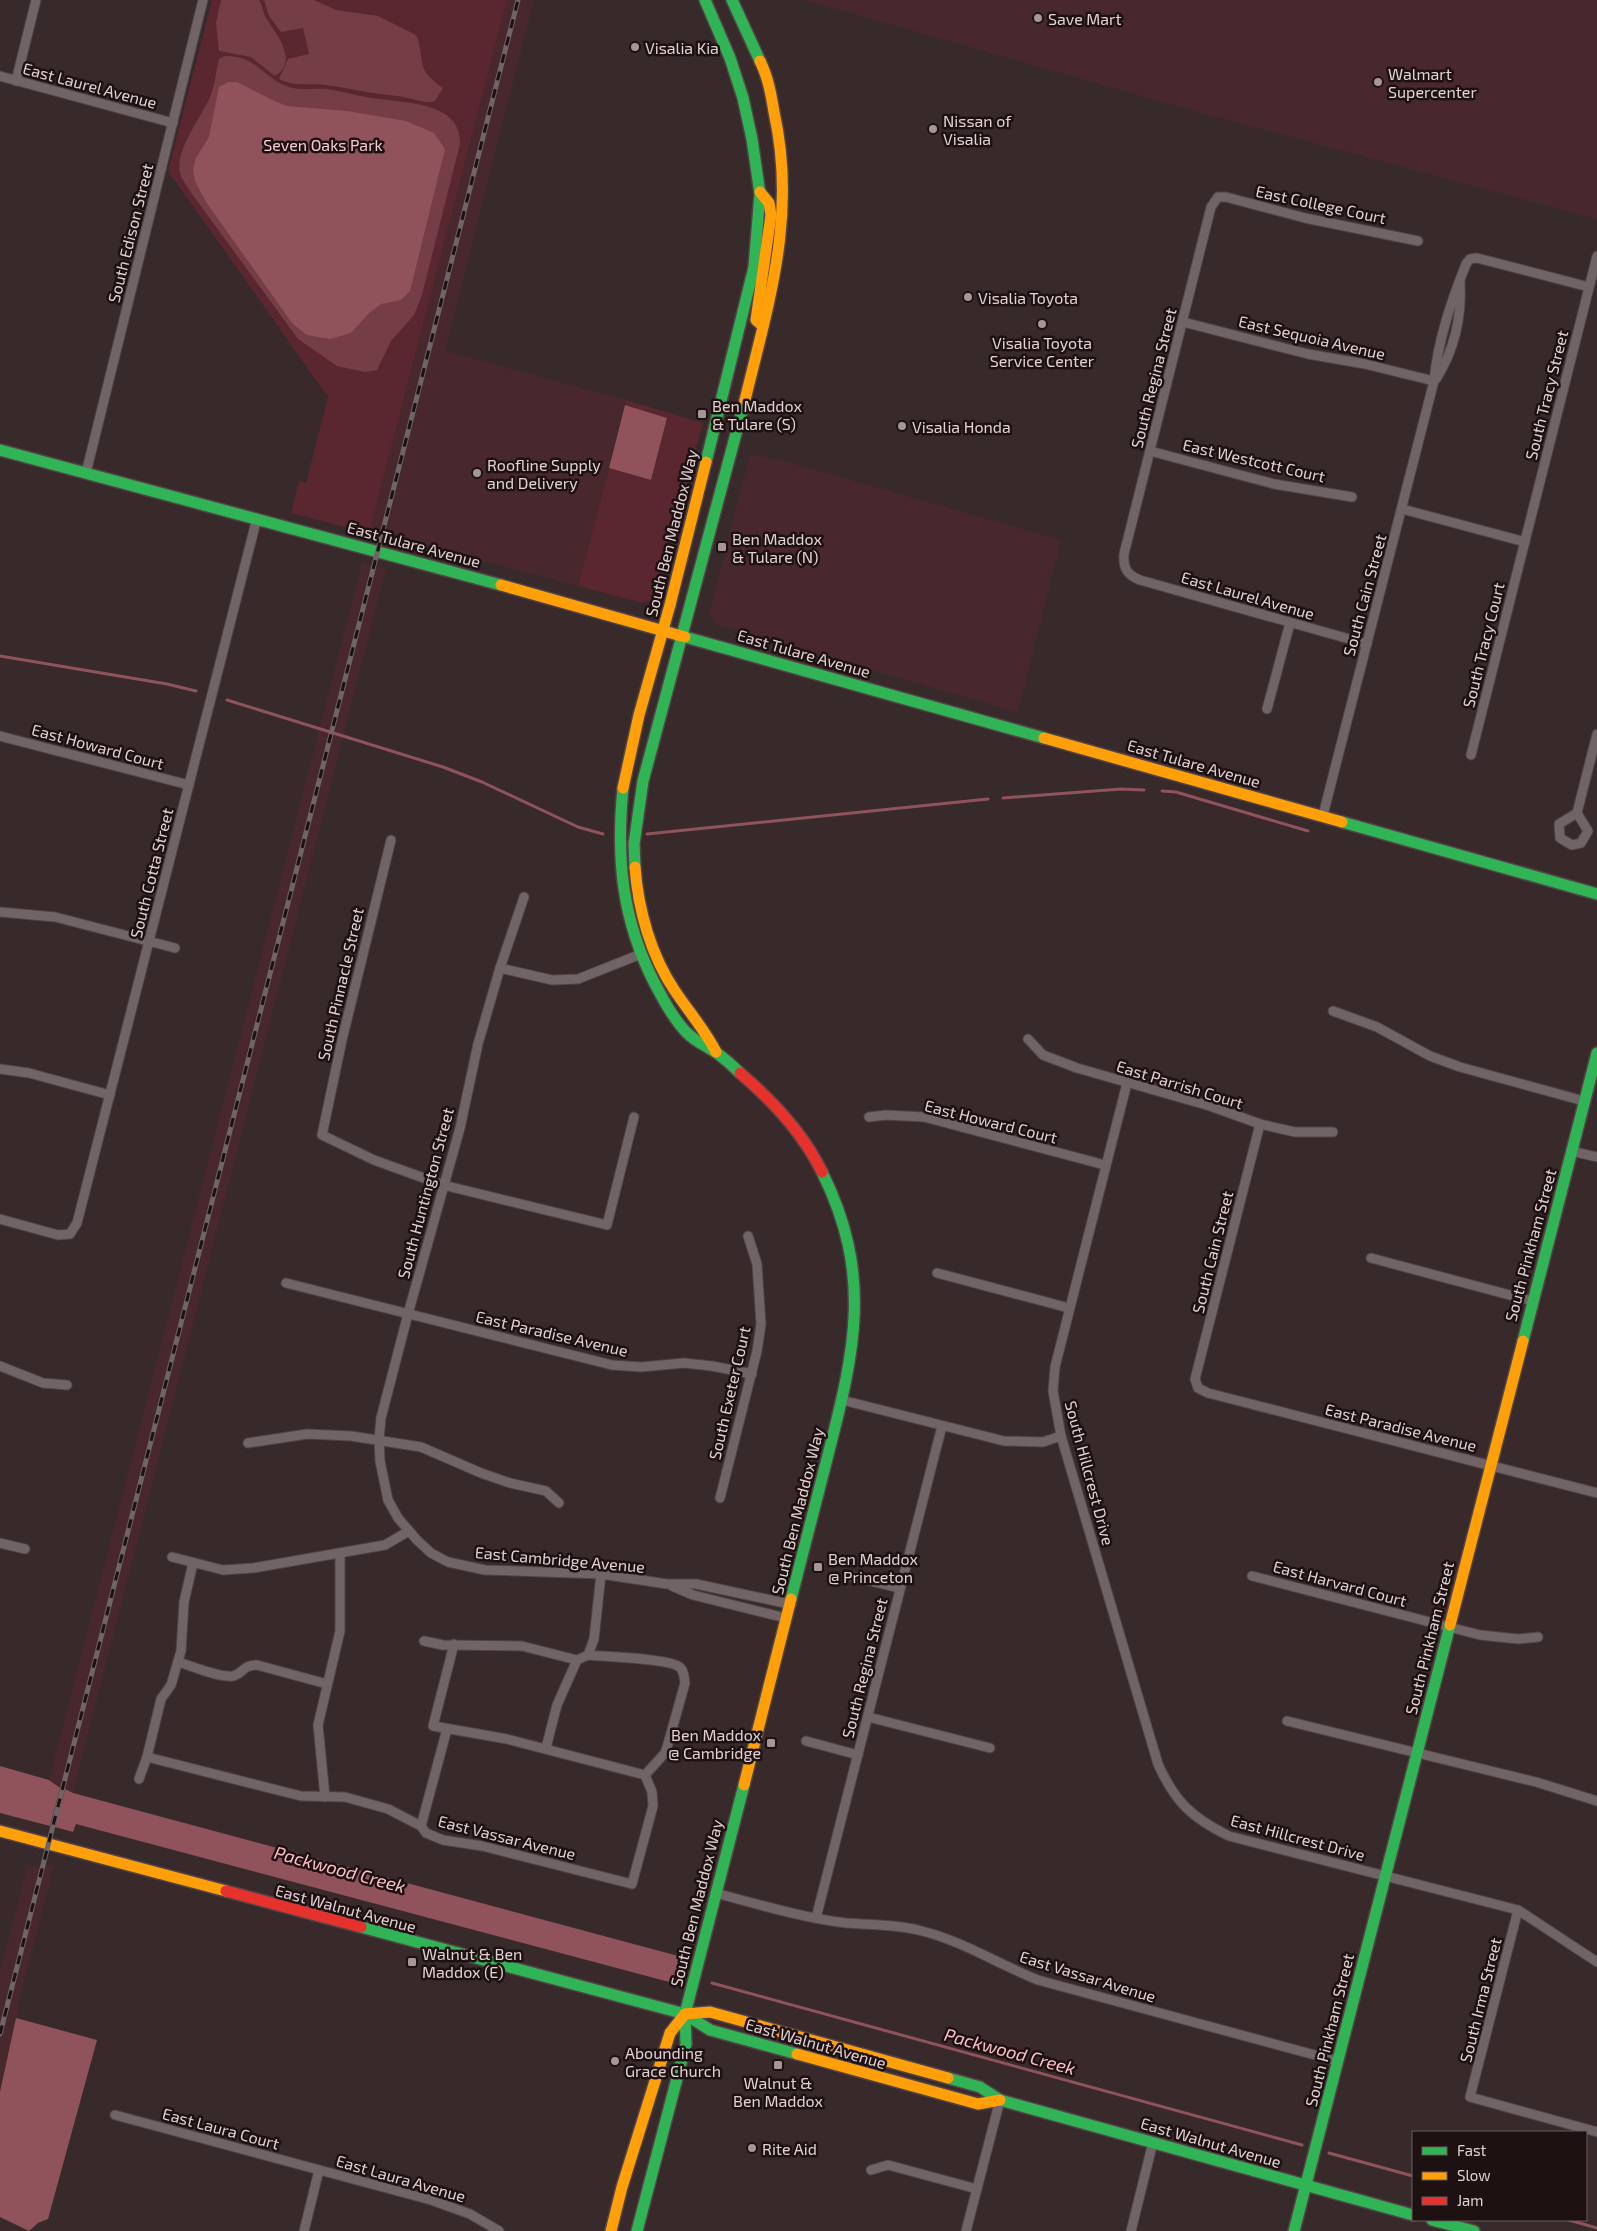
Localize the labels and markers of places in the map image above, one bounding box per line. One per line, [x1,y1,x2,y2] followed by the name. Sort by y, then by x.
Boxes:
[1048,9,1122,28] place label: Save Mart
[1032,12,1044,24] marker: Save Mart
[645,38,719,57] place label: Visalia Kia
[629,41,641,53] marker: Visalia Kia
[1388,64,1477,101] place label: Walmart Supercenter
[1372,76,1384,88] marker: Walmart Supercenter
[943,111,1012,148] place label: Nissan of Visalia
[927,123,939,135] marker: Nissan of Visalia
[978,288,1078,307] place label: Visalia Toyota
[962,291,974,303] marker: Visalia Toyota
[1036,318,1048,330] marker: Visalia Toyota Service Center
[990,333,1095,370] place label: Visalia Toyota Service Center
[712,396,802,433] place label: Ben Maddox & Tulare (S)
[696,408,708,420] marker: Ben Maddox & Tulare (S)
[912,417,1011,436] place label: Visalia Honda
[896,420,908,432] marker: Visalia Honda
[487,455,601,492] place label: Roofline Supply and Delivery
[471,467,483,479] marker: Roofline Supply and Delivery
[732,529,822,566] place label: Ben Maddox & Tulare (N)
[716,541,728,553] marker: Ben Maddox & Tulare (N)
[828,1549,918,1586] place label: Ben Maddox @ Princeton
[812,1561,824,1573] marker: Ben Maddox @ Princeton
[668,1725,762,1762] place label: Ben Maddox @ Cambridge
[765,1737,777,1749] marker: Ben Maddox @ Cambridge
[422,1944,522,1981] place label: Walnut & Ben Maddox (E)
[406,1956,418,1968] marker: Walnut & Ben Maddox (E)
[625,2043,721,2080] place label: Abounding Grace Church
[609,2055,621,2067] marker: Abounding Grace Church
[772,2059,784,2071] marker: Walnut & Ben Maddox
[733,2073,823,2110] place label: Walnut & Ben Maddox
[762,2139,817,2158] place label: Rite Aid
[746,2142,758,2154] marker: Rite Aid

